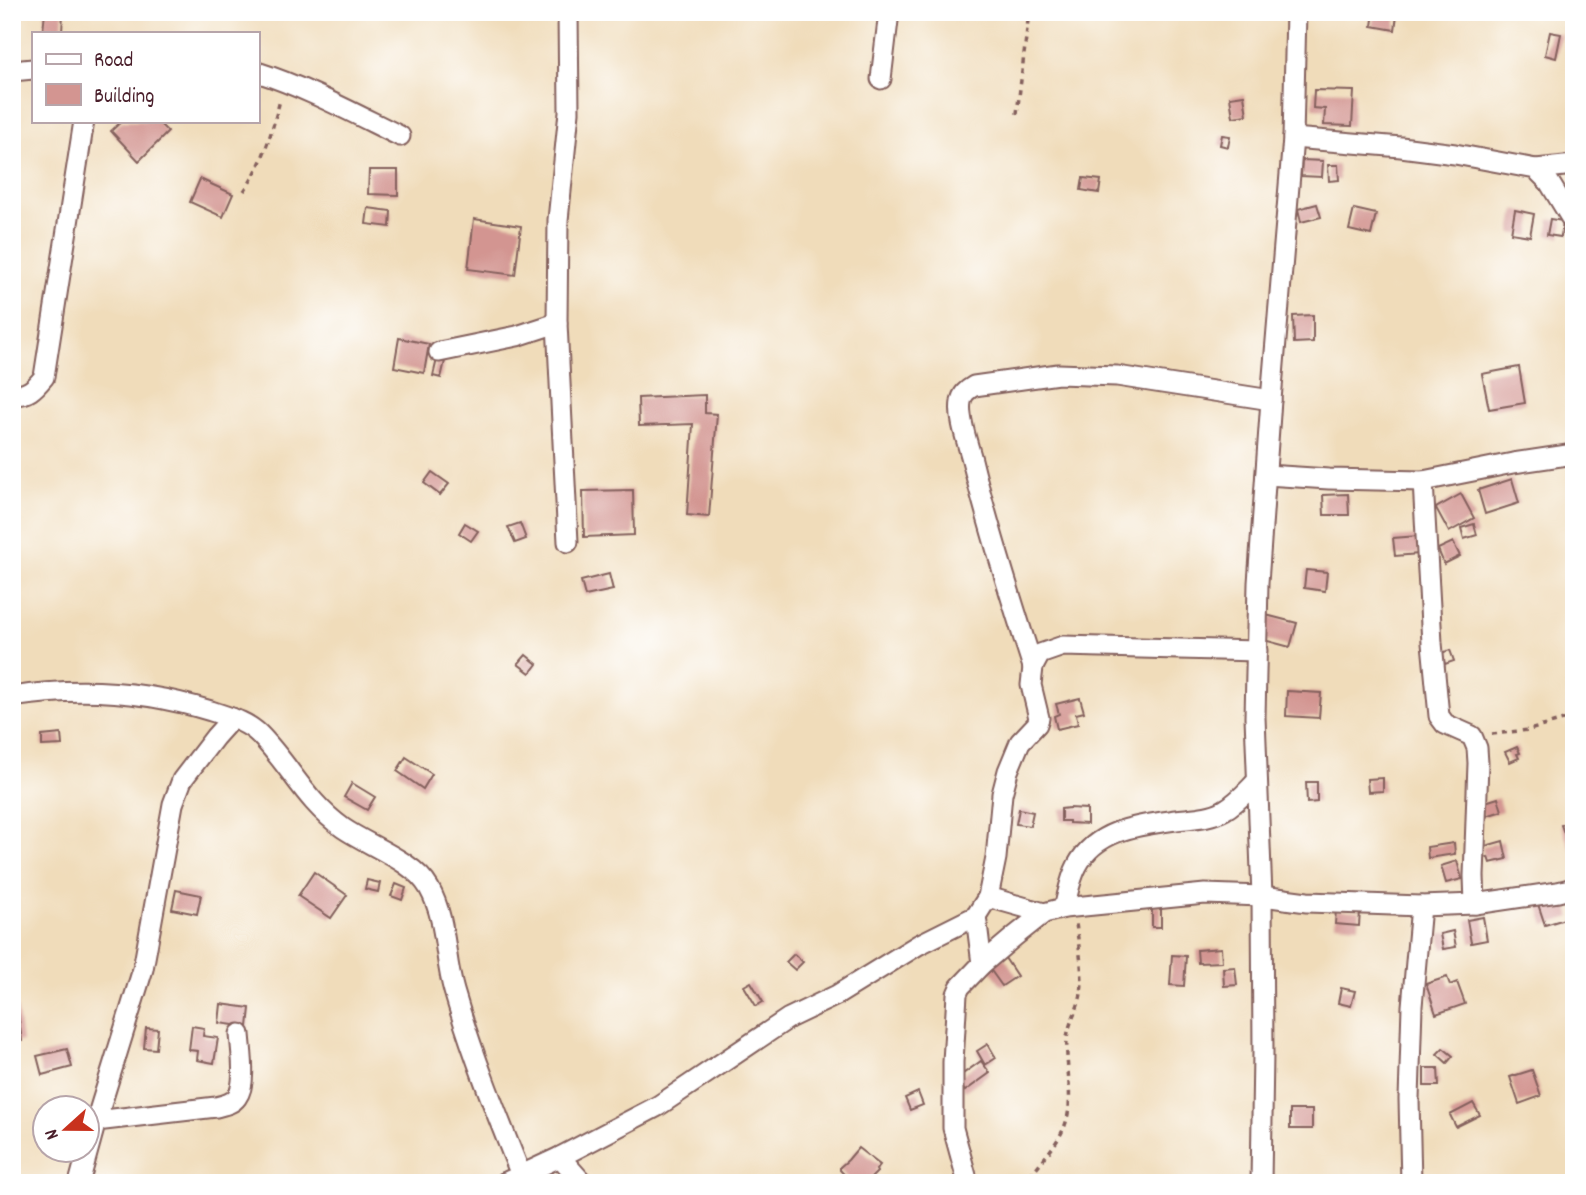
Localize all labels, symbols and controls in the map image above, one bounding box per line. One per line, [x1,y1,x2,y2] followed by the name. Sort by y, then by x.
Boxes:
[32,32,259,122] legend
[94,47,133,77] text: Road
[94,83,154,113] text: Building
[32,1094,102,1164] north arrow
[39,1125,68,1143] text: N

